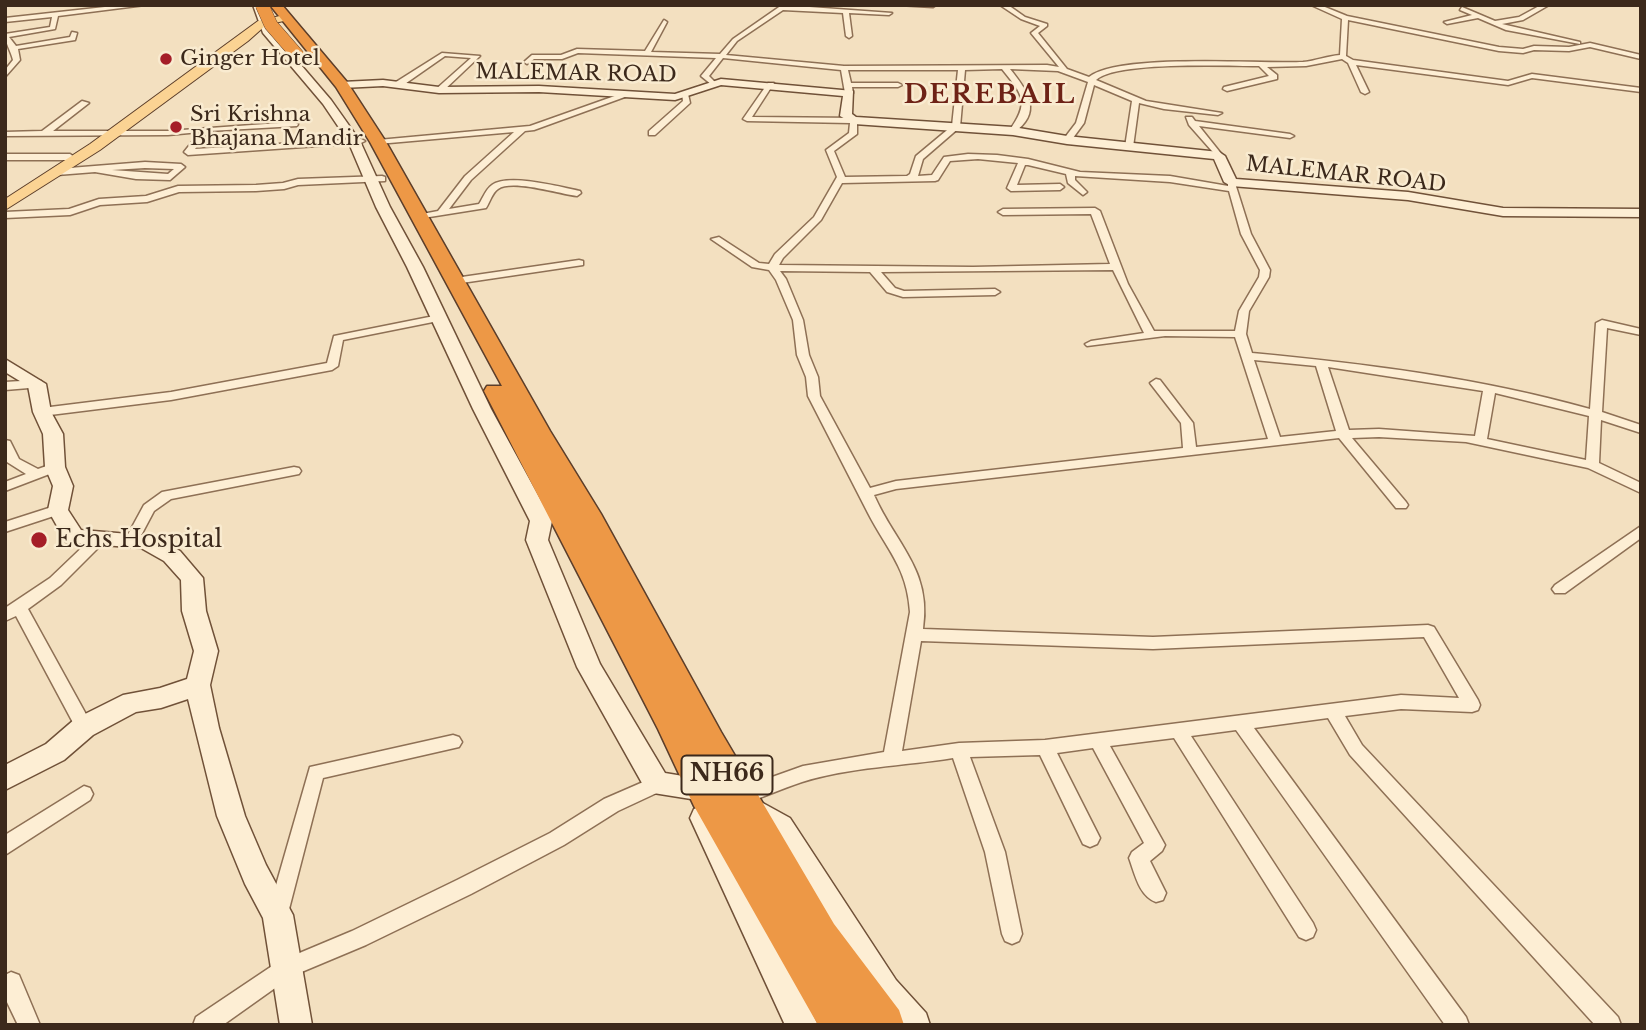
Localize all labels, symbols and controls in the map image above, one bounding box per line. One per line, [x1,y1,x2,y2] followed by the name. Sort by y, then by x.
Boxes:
[180,46,320,72] place label: Ginger Hotel
[158,51,174,67] marker: Ginger Hotel
[475,60,677,88] street label: MALEMAR ROAD
[905,80,1075,112] district label: DEREBAIL
[190,102,363,152] place label: Sri Krishna Bhajana Mandir
[168,119,184,135] marker: Sri Krishna Bhajana Mandir
[1245,152,1447,198] street label: MALEMAR ROAD
[55,526,222,554] place label: Echs Hospital
[29,530,49,550] marker: Echs Hospital
[682,755,772,794] road number: NH66

